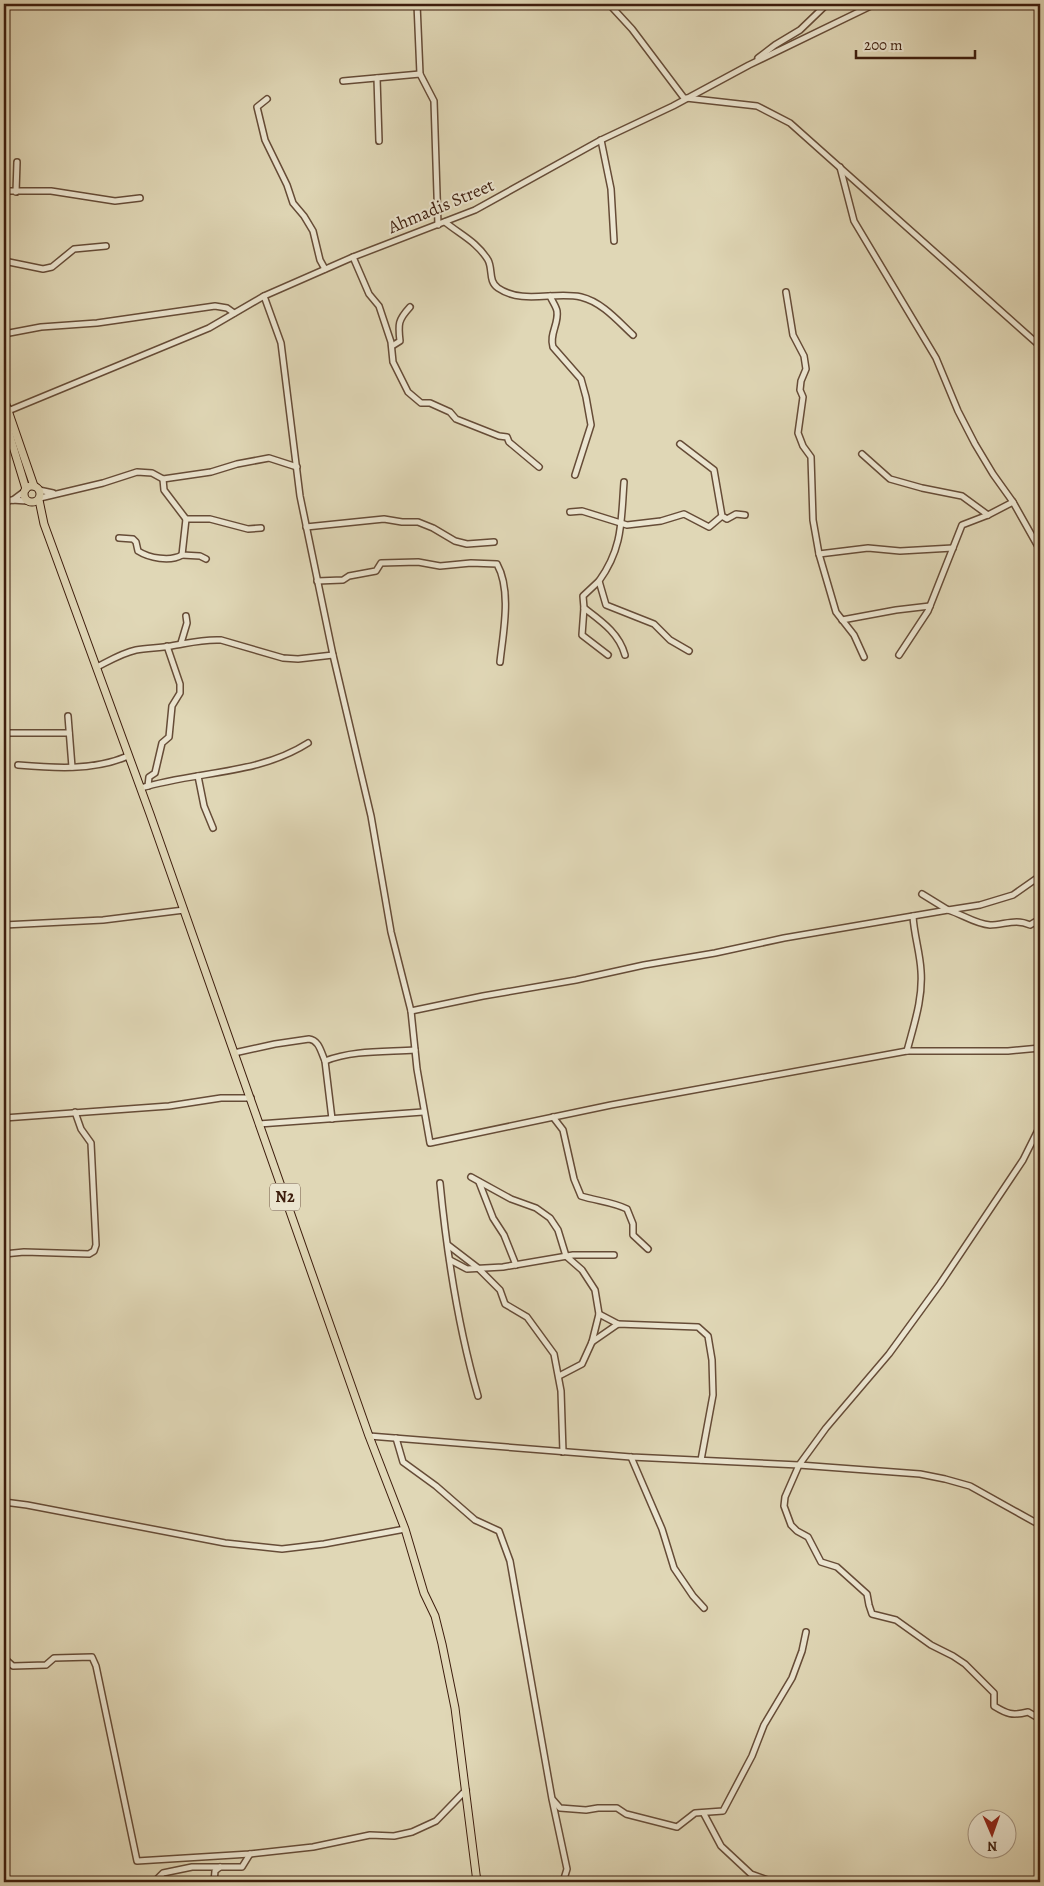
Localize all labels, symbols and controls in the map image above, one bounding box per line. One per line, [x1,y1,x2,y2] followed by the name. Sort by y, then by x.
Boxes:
[856,28,975,60] scale bar
[864,35,903,55] text: 200 m
[383,173,498,240] street label: Ahmadis Street
[270,1184,300,1210] road number: N2
[966,1808,1016,1858] north arrow
[987,1837,998,1856] text: N

